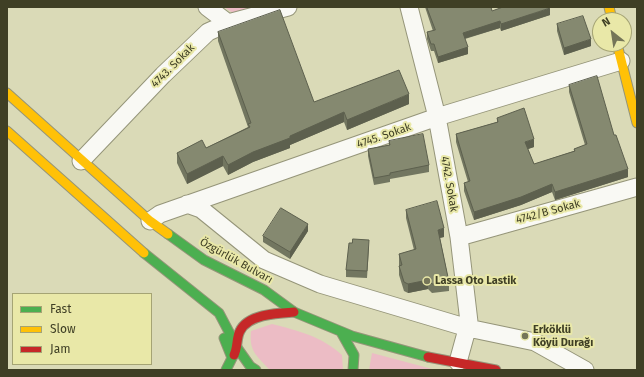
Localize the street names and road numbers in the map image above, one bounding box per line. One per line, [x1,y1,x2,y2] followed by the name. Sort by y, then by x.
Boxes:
[148,41,198,91] street label: 4743. Sokak
[355,121,413,151] street label: 4745. Sokak
[438,155,460,213] street label: 4742. Sokak
[514,197,582,227] street label: 4742/B Sokak
[197,235,275,287] street label: Özgürlük Bulvarı

